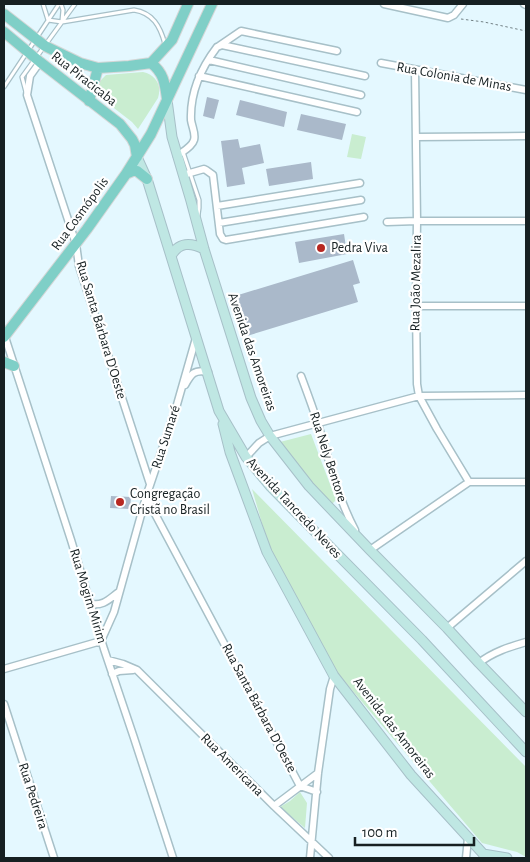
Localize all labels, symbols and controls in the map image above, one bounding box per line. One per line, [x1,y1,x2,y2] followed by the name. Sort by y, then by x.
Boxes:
[49,49,120,109] street label: Rua Piracicaba
[396,60,512,94] street label: Rua Colonia de Minas
[49,175,111,253] street label: Rua Cosmópolis
[408,234,424,332] street label: Rua João Mezalira
[331,241,389,255] place label: Pedra Viva
[315,242,327,254] marker: Pedra Viva
[73,259,129,401] street label: Rua Santa Bárbara D'Oeste
[225,291,279,413] street label: Avenida das Amoreiras
[149,404,183,470] street label: Rua Sumaré
[307,410,349,504] street label: Rua Nely Bentore
[244,455,344,561] street label: Avenida Tancredo Neves
[130,487,210,517] place label: Congregação Cristã no Brasil
[114,496,126,508] marker: Congregação Cristã no Brasil
[67,547,109,645] street label: Rua Mogim Mirim
[219,641,299,775] street label: Rua Santa Bárbara D'Oeste
[350,675,438,781] street label: Avenida das Amoreiras
[198,731,266,799] street label: Rua Americana
[16,761,50,831] street label: Rua Pedreira
[355,814,474,846] scale bar
[362,825,397,840] text: 100 m

